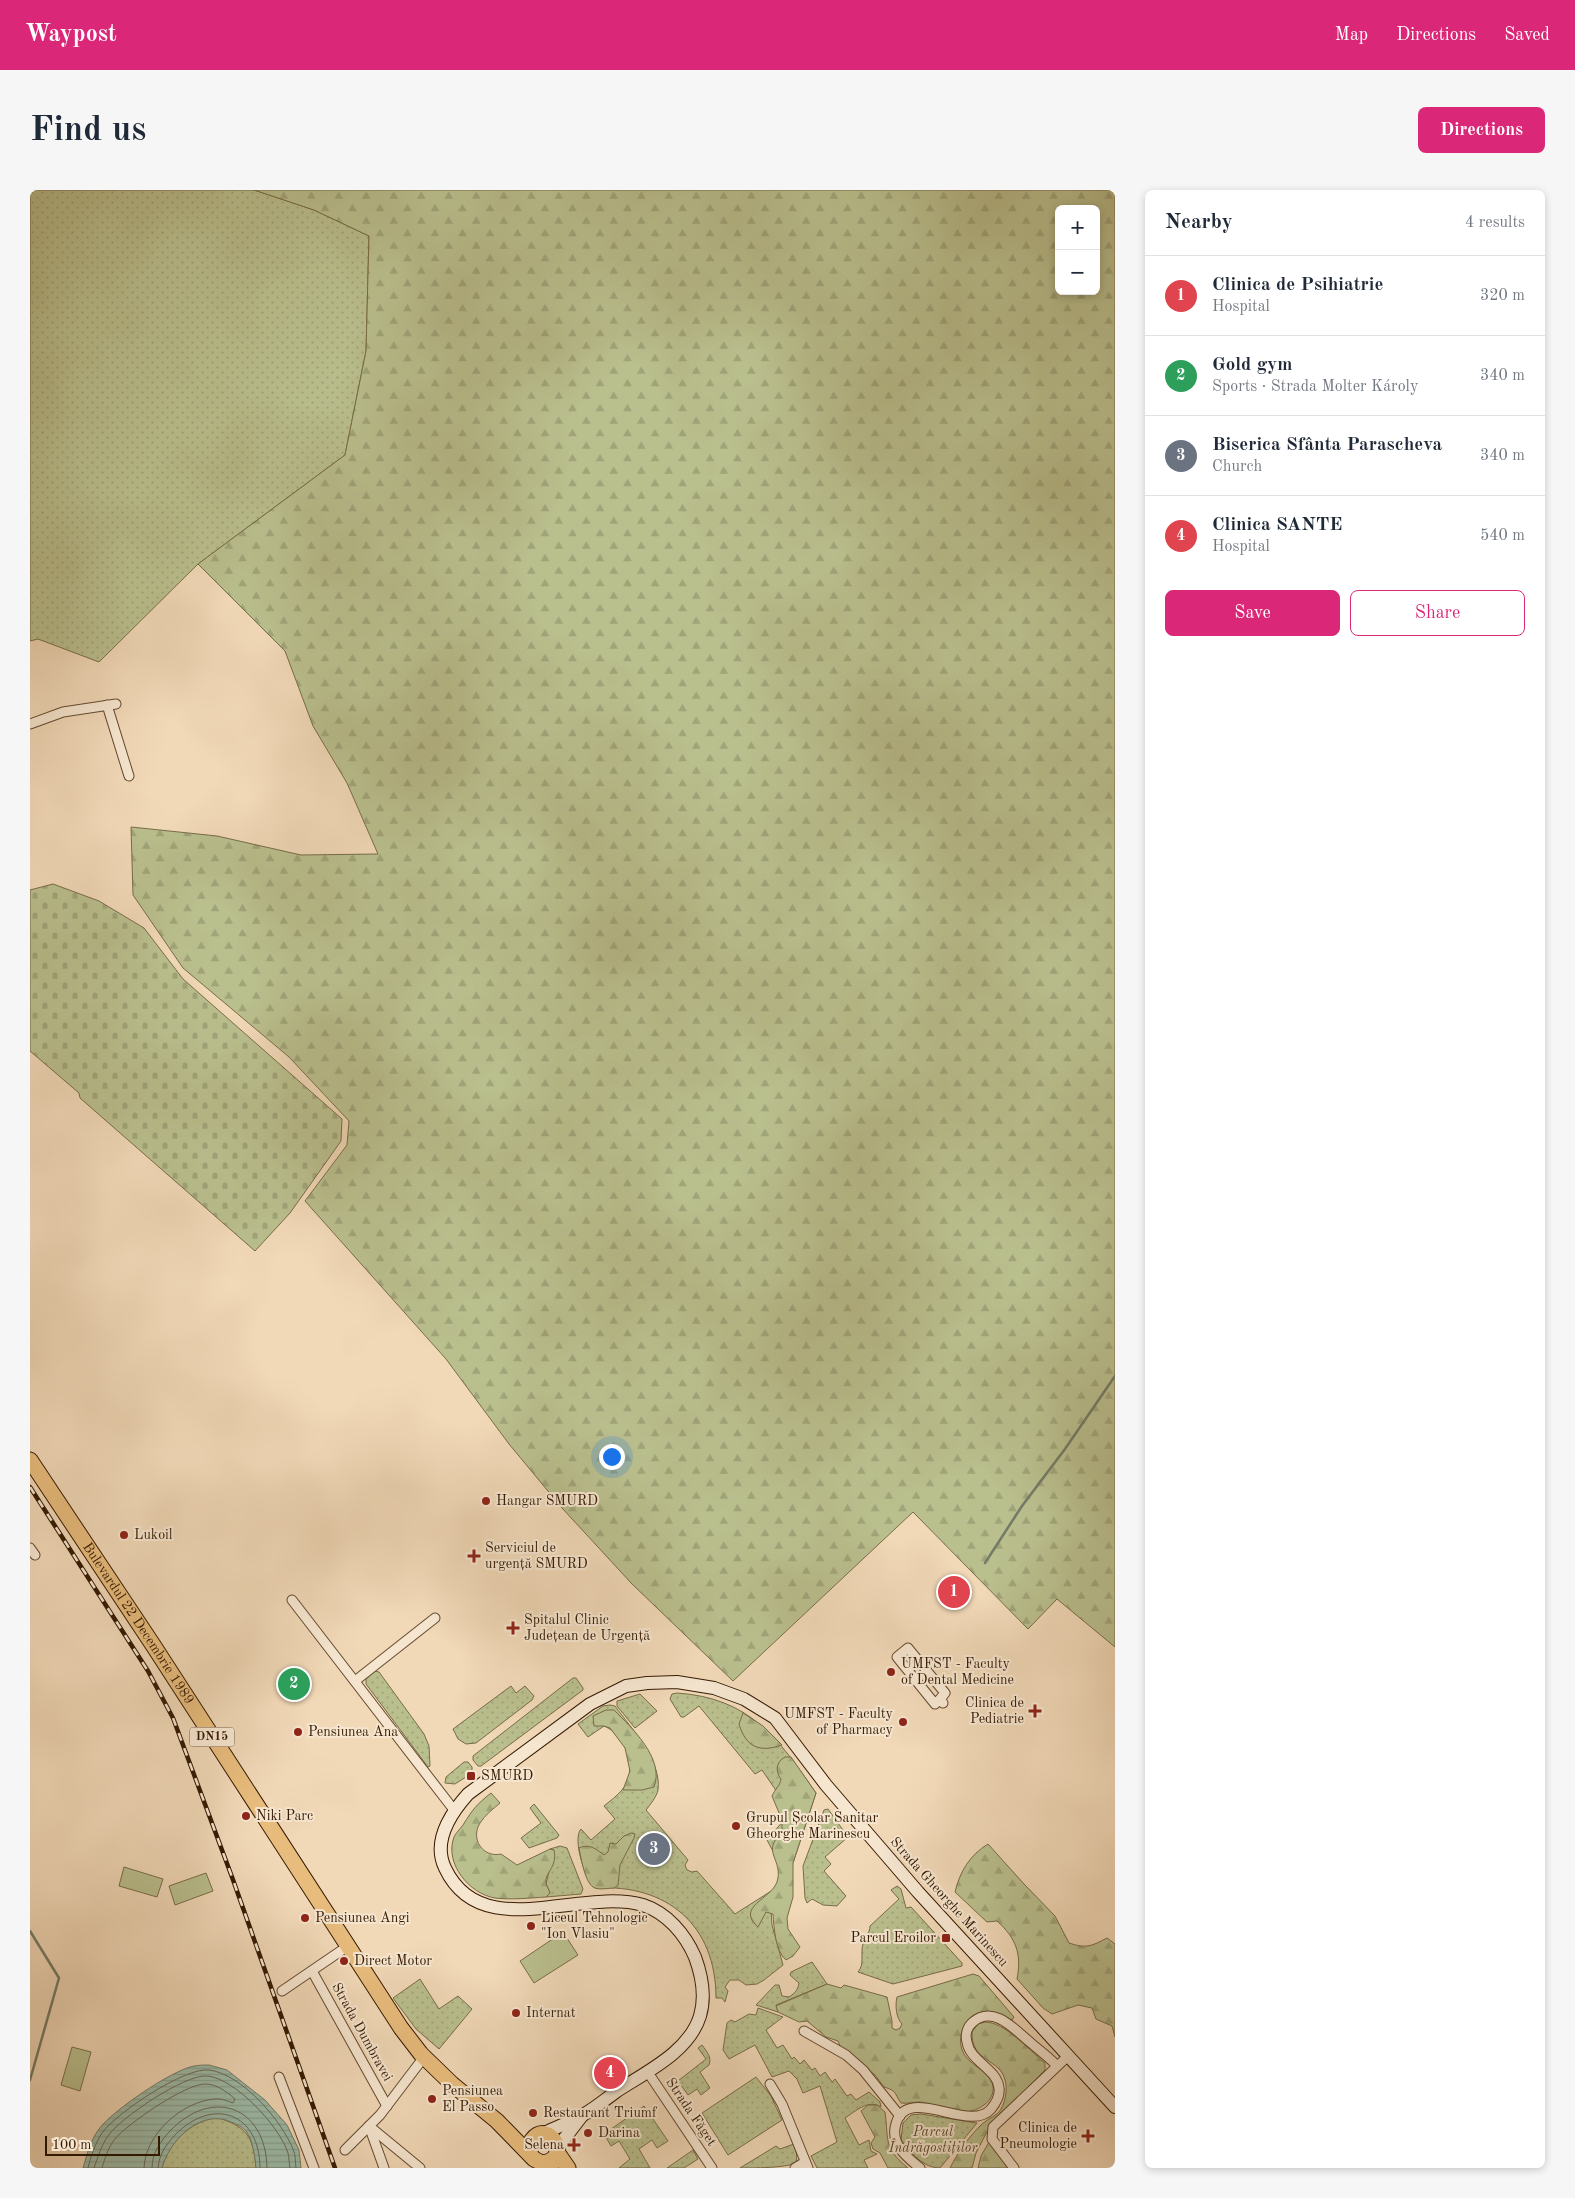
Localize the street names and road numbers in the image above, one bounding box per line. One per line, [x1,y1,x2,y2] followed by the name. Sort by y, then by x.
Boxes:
[80,1540,196,1707] street label: Bulevardul 22 Decembrie 1989
[190,1728,234,1746] road number: DN15
[887,1835,1011,1970] street label: Strada Gheorghe Marinescu
[329,1980,395,2084] street label: Strada Dumbravei
[663,2075,719,2149] street label: Strada Făget

